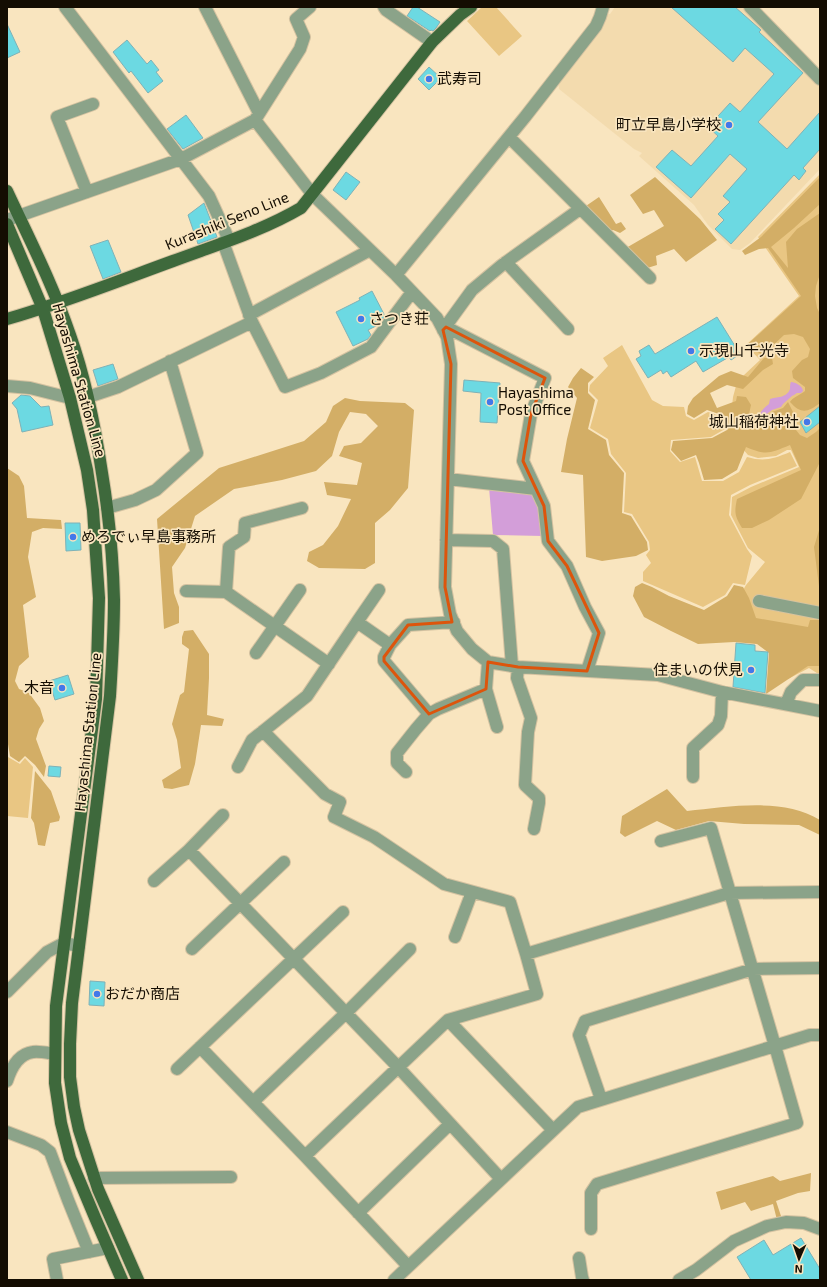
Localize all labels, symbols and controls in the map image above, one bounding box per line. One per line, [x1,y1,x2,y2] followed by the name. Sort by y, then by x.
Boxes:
[437,69,482,87] place label: 武寿司
[424,74,434,84] marker: 武寿司
[616,115,721,133] place label: 町立早島小学校
[724,120,734,130] marker: 町立早島小学校
[162,187,291,253] street label: Kurashiki Seno Line
[49,301,111,459] street label: Hayashima Station Line
[369,309,429,327] place label: さつき荘
[356,314,366,324] marker: さつき荘
[699,341,789,359] place label: 示現山千光寺
[686,346,696,356] marker: 示現山千光寺
[498,383,574,418] place label: Hayashima Post Office
[485,397,495,407] marker: Hayashima Post Office
[709,412,799,430] place label: 城山稲荷神社
[802,417,812,427] marker: 城山稲荷神社
[81,527,216,545] place label: めろでぃ早島事務所
[68,532,78,542] marker: めろでぃ早島事務所
[70,652,104,812] street label: Hayashima Station Line
[653,660,743,678] place label: 住まいの伏見
[746,665,756,675] marker: 住まいの伏見
[24,678,54,696] place label: 木音
[57,683,67,693] marker: 木音
[105,984,180,1002] place label: おだか商店
[92,989,102,999] marker: おだか商店
[779,1239,819,1279] north arrow
[794,1263,803,1276] text: N

